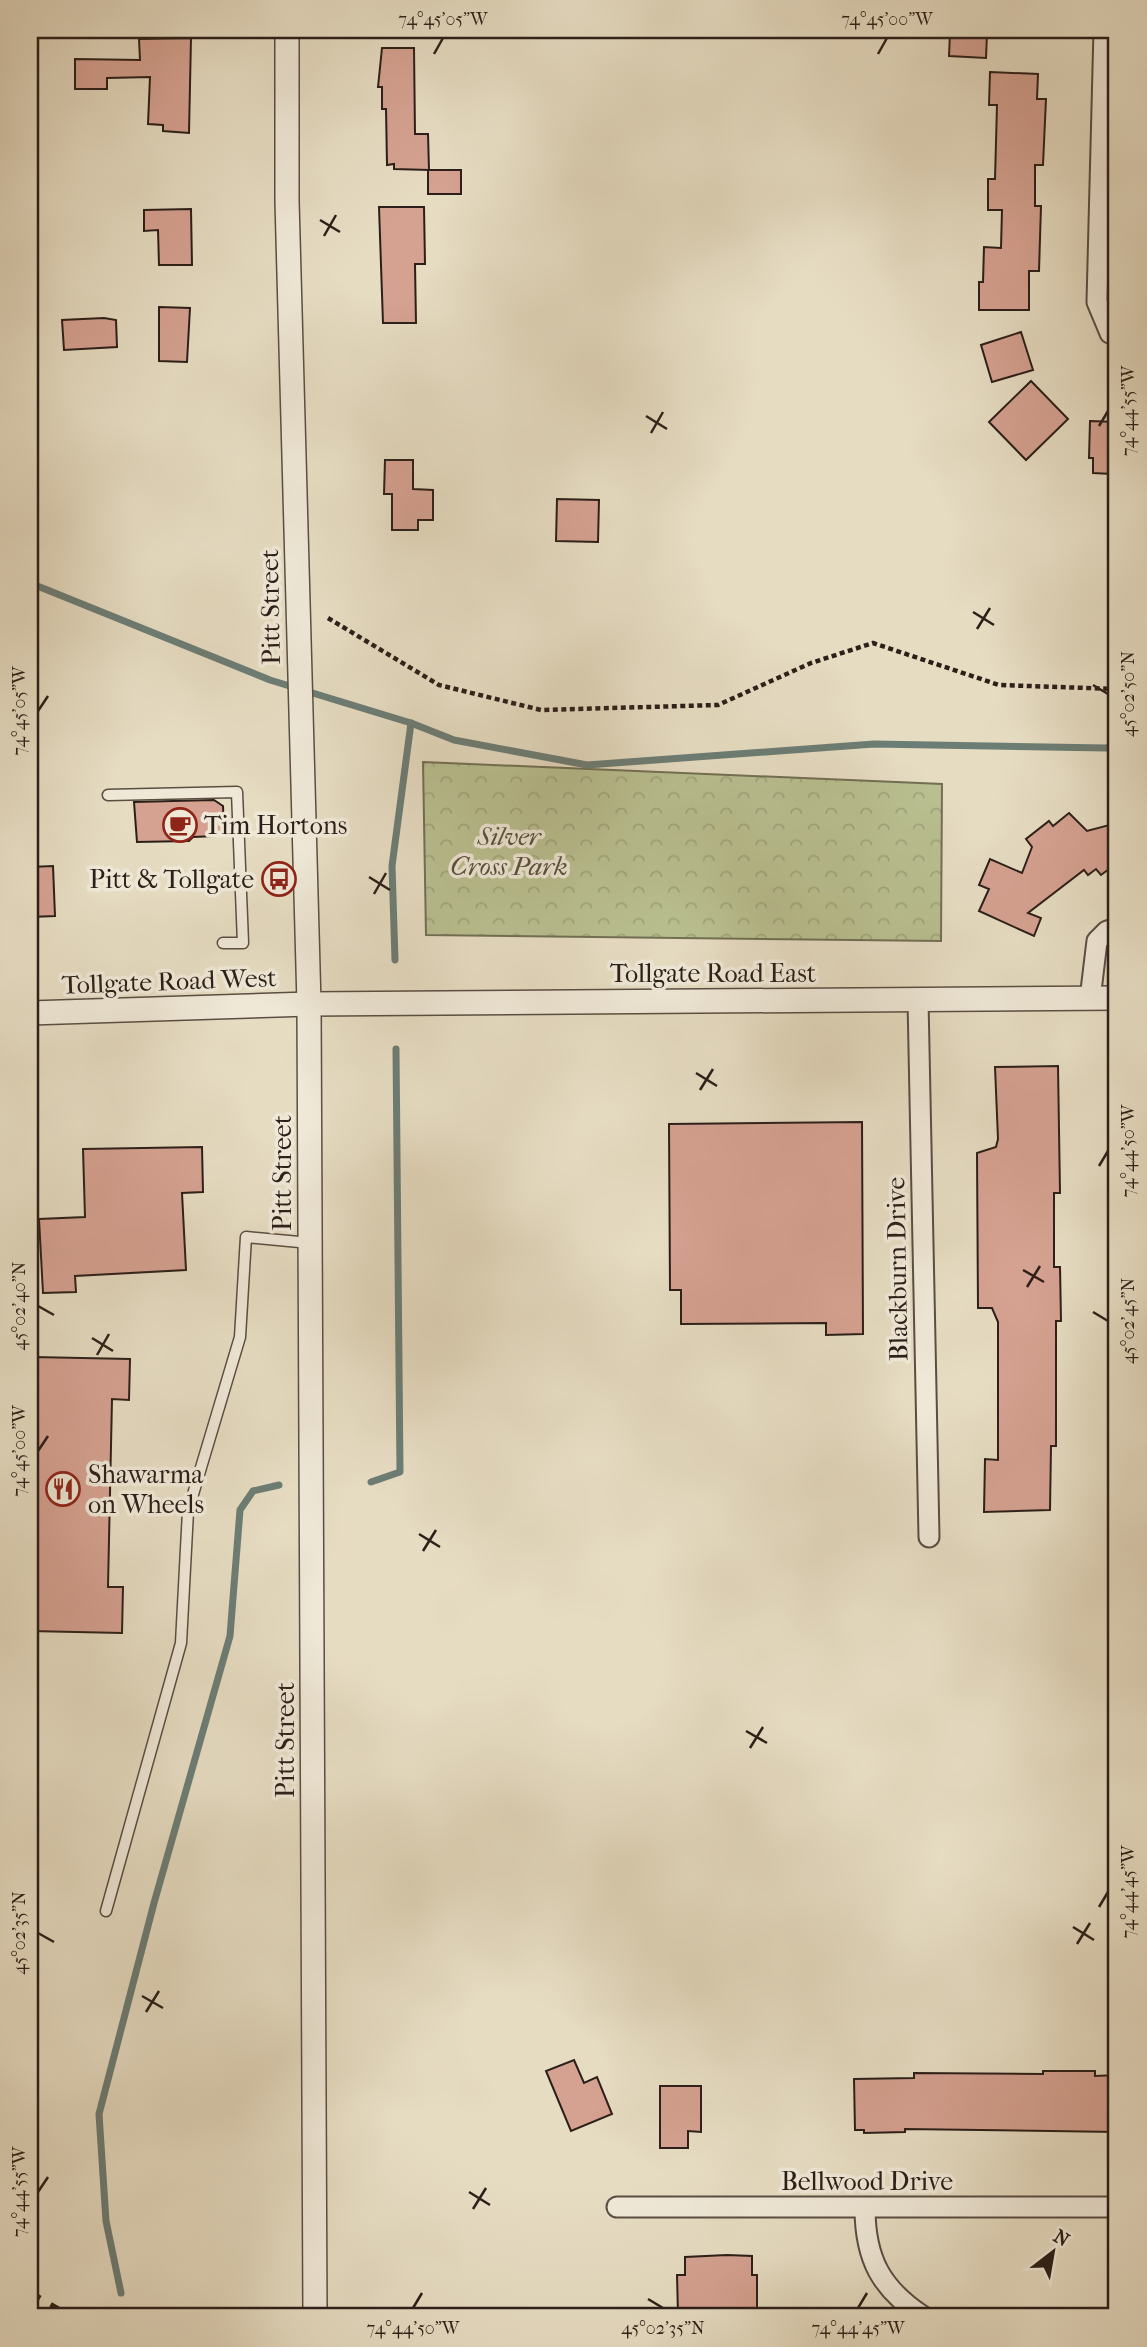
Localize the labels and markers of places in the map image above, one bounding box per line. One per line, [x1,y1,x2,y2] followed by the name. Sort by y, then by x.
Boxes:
[161,806,199,844] cafe icon: Tim Hortons
[204,810,347,841] place label: Tim Hortons
[260,860,298,898] bus stop icon: Pitt & Tollgate
[89,864,254,895] place label: Pitt & Tollgate
[88,1459,204,1520] place label: Shawarma on Wheels
[44,1470,82,1508] restaurant icon: Shawarma on Wheels

